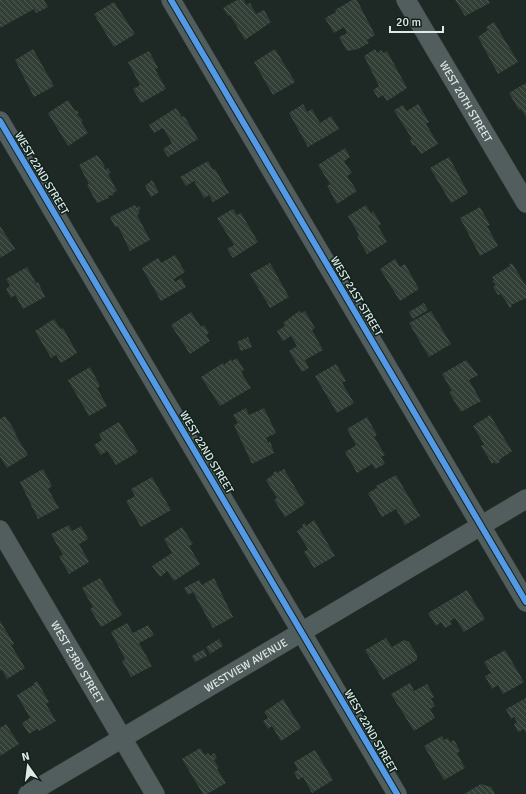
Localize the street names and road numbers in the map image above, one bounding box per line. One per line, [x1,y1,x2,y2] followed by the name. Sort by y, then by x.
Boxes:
[437,59,495,145] street label: WEST 20TH STREET
[12,130,72,217] street label: WEST 22ND STREET
[328,254,386,339] street label: WEST 21ST STREET
[177,409,237,496] street label: WEST 22ND STREET
[48,619,106,706] street label: WEST 23RD STREET
[202,636,290,695] street label: WESTVIEW AVENUE
[341,687,400,776] street label: WEST 22ND STREET

